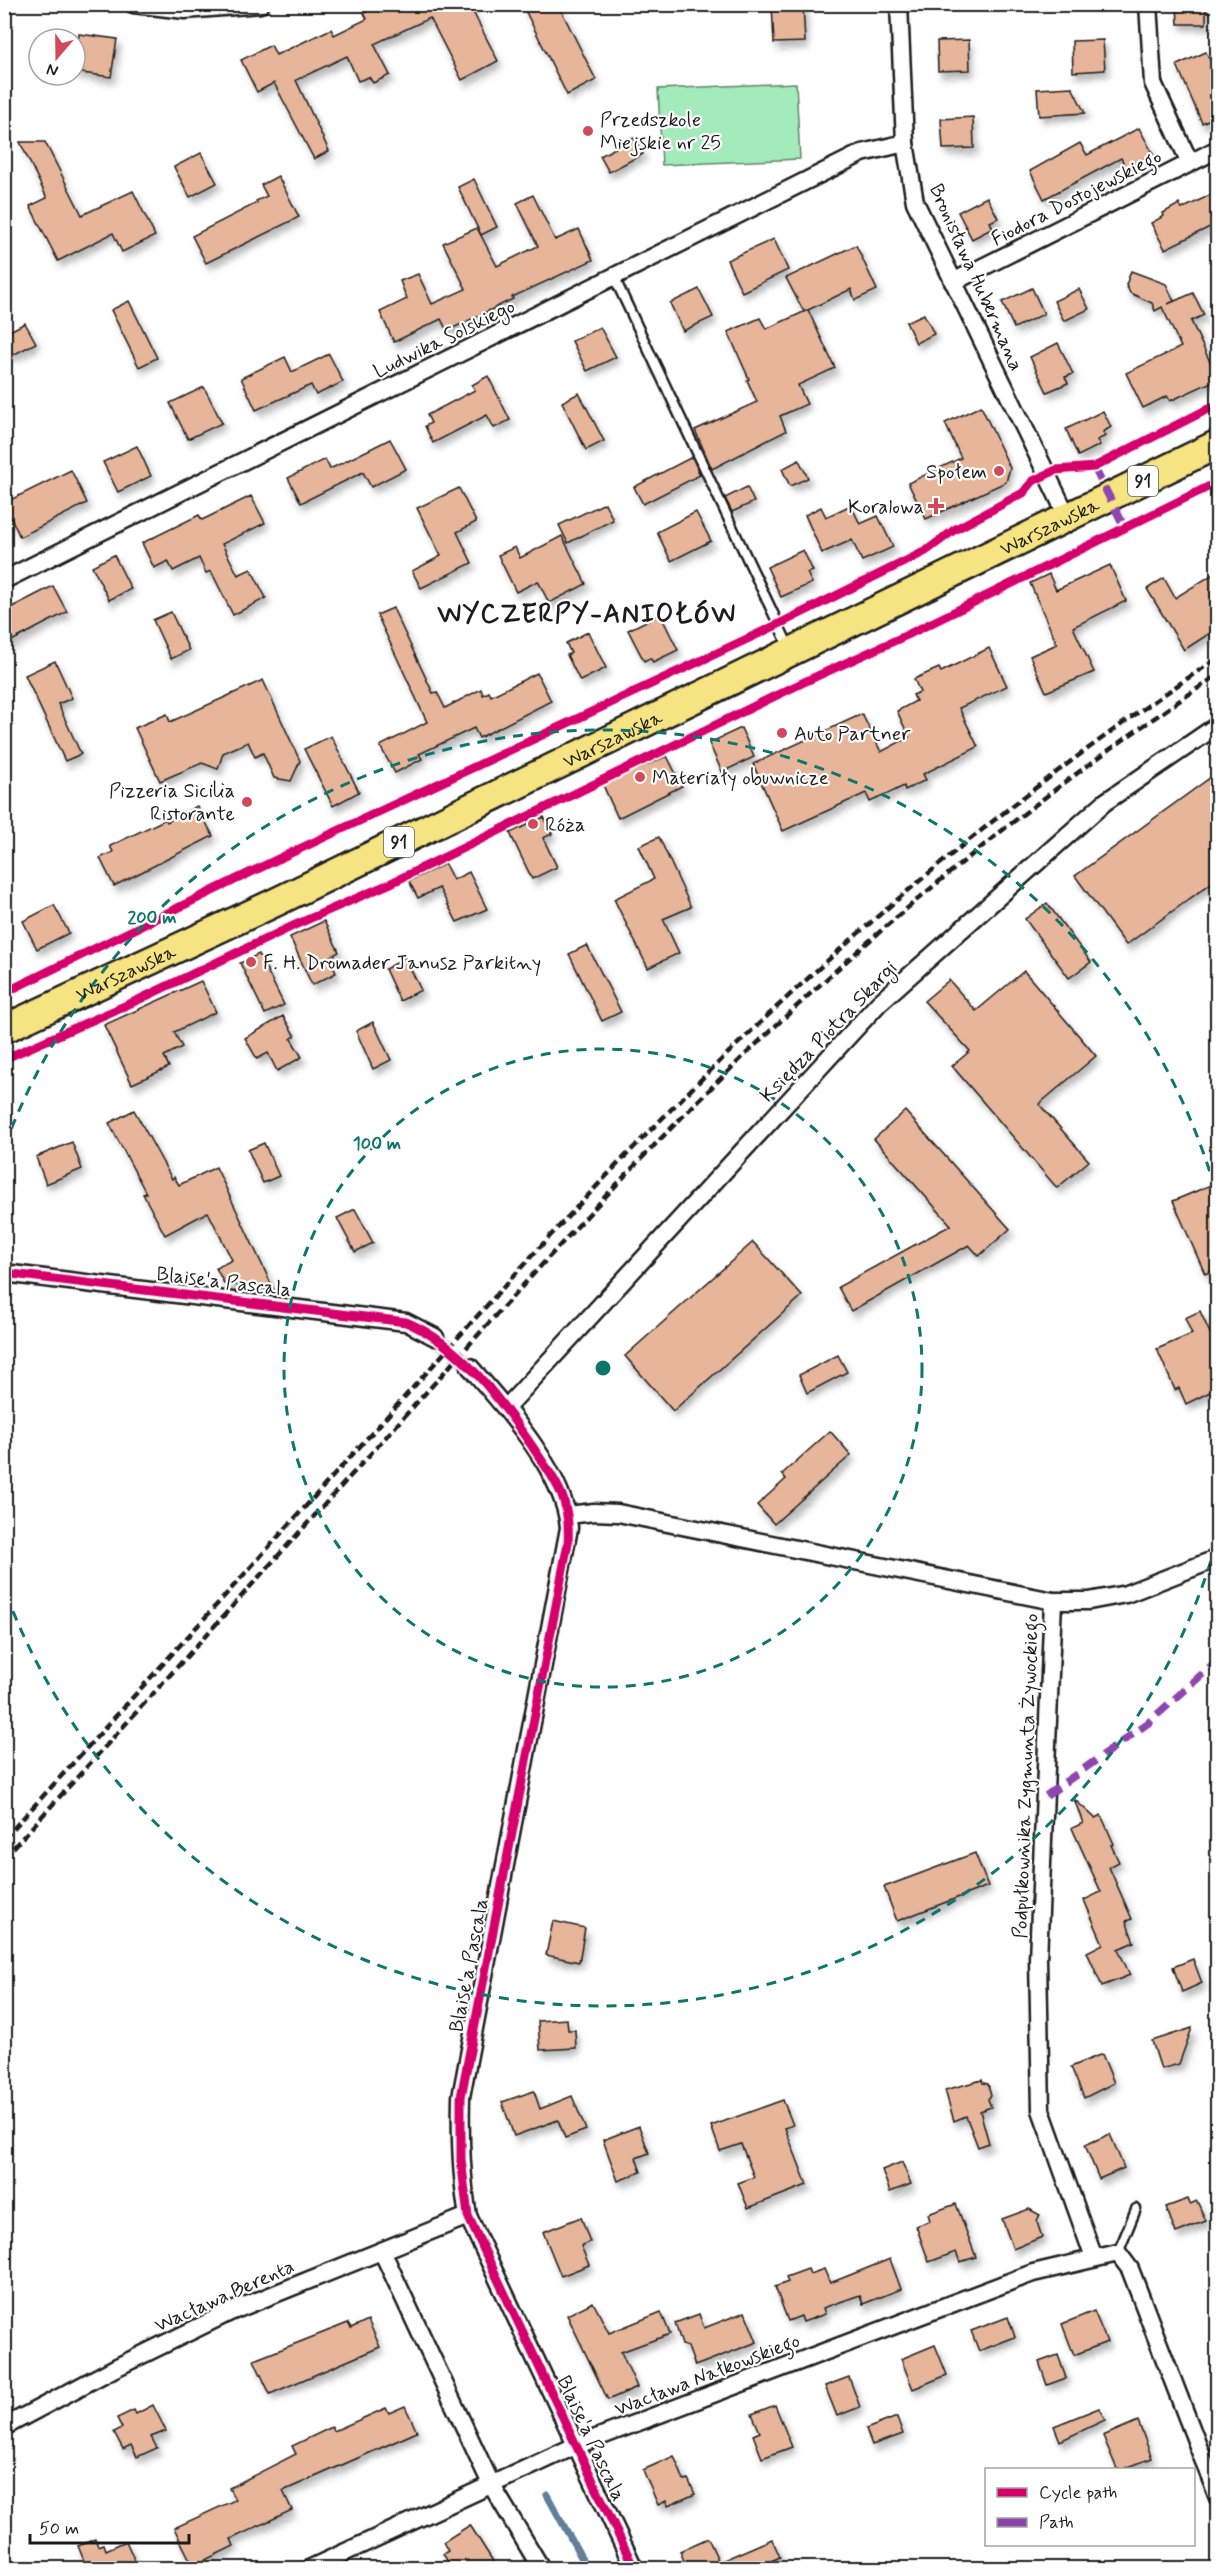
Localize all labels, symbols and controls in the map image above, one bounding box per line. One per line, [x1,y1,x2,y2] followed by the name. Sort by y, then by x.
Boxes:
[27,27,87,87] north arrow
[44,58,61,81] text: N
[600,107,721,157] place label: Przedszkole Miejskie nr 25
[581,124,595,138] marker: Przedszkole Miejskie nr 25
[987,144,1168,255] street label: Fiodora Dostojewskiego
[922,180,1029,376] street label: Bronisława Hubermana
[369,293,520,386] street label: Ludwika Solskiego
[926,459,987,486] place label: Społem
[992,464,1006,478] marker: Społem
[1128,466,1158,496] road number: 91
[996,491,1105,563] street label: Warszawska
[848,494,924,521] place label: Koralowa
[929,499,943,513] marker: Koralowa
[436,598,737,632] district label: WYCZERPY-ANIOŁÓW
[559,704,668,776] street label: Warszawska
[794,721,911,748] place label: Auto Partner
[775,726,789,740] marker: Auto Partner
[652,765,829,792] place label: Materiały obuwnicze
[633,770,647,784] marker: Materiały obuwnicze
[109,778,235,828] place label: Pizzeria Sicilia Ristorante
[240,795,254,809] marker: Pizzeria Sicilia Ristorante
[545,812,585,839] place label: Róża
[526,817,540,831] marker: Róża
[384,827,414,857] road number: 91
[127,906,177,930] text: 200 m
[72,938,181,1009] street label: Warszawska
[263,950,541,977] place label: F. H. Dromader Janusz Parkitny
[244,955,258,969] marker: F. H. Dromader Janusz Parkitny
[754,955,904,1109] street label: Księdza Piotra Skargi
[353,1132,401,1156] text: 100 m
[155,1261,293,1304] street label: Blaise'a Pascala
[593,1358,613,1378] centre of rings
[1007,1613,1048,1939] street label: Podpułkownika Zygmunta Żywockiego
[443,1896,496,2034] street label: Blaise'a Pascala
[151,2253,299,2339] street label: Wacława Berenta
[611,2328,805,2425] street label: Wacława Nałkowskiego
[550,2371,632,2506] street label: Blaise'a Pascala
[985,2468,1195,2546] legend
[1039,2481,1117,2505] text: Cycle path
[30,2507,189,2545] scale bar
[1039,2511,1074,2535] text: Path
[39,2517,79,2541] text: 50 m

